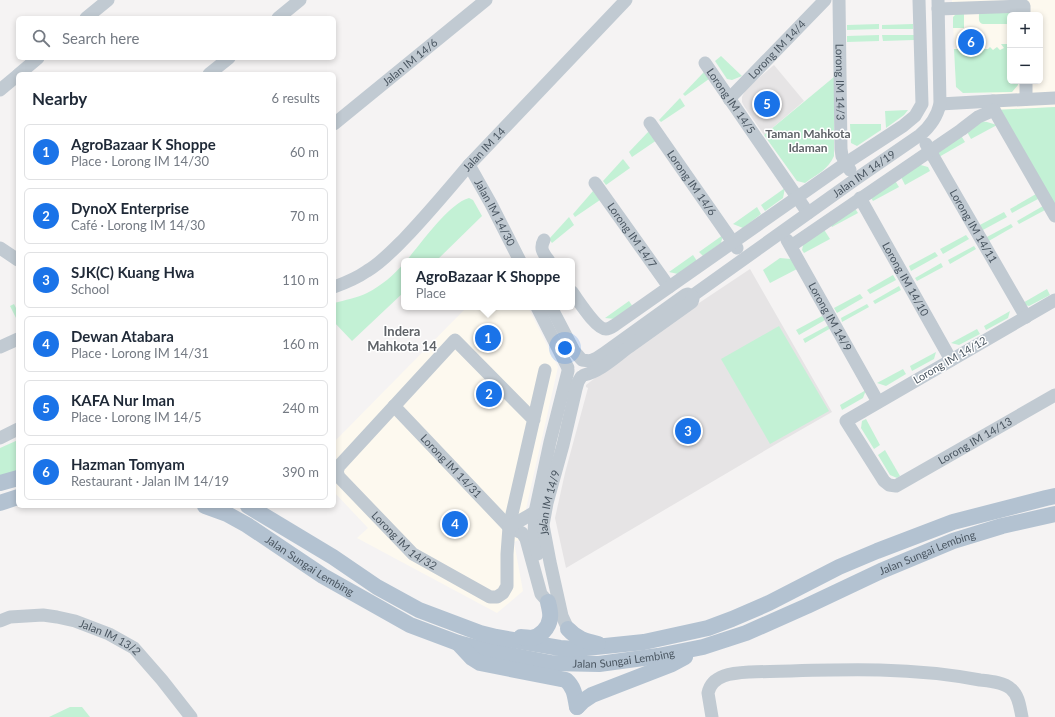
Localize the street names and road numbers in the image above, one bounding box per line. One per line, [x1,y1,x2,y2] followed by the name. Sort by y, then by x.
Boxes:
[745,17,808,81] street label: Lorong IM 14/4
[379,35,440,88] street label: Jalan IM 14/6
[834,44,848,120] street label: Lorong IM 14/3
[704,65,758,136] street label: Lorong IM 14/5
[460,124,508,174] street label: Jalan IM 14
[830,147,898,200] street label: Jalan IM 14/19
[665,148,719,218] street label: Lorong IM 14/6
[472,177,518,248] street label: Jalan IM 14/30
[948,187,1000,265] street label: Lorong IM 14/11
[605,200,660,270] street label: Lorong IM 14/7
[880,240,932,319] street label: Lorong IM 14/10
[806,280,855,353] street label: Lorong IM 14/9
[911,333,989,386] street label: Lorong IM 14/12
[936,414,1014,467] street label: Lorong IM 14/13
[418,431,485,500] street label: Lorong IM 14/31
[536,468,562,537] street label: Jalan IM 14/9
[369,508,439,572] street label: Lorong IM 14/32
[877,527,977,577] street label: Jalan Sungai Lembing
[263,532,357,598] street label: Jalan Sungai Lembing
[77,616,144,657] street label: Jalan IM 13/2
[573,646,676,670] street label: Jalan Sungai Lembing

